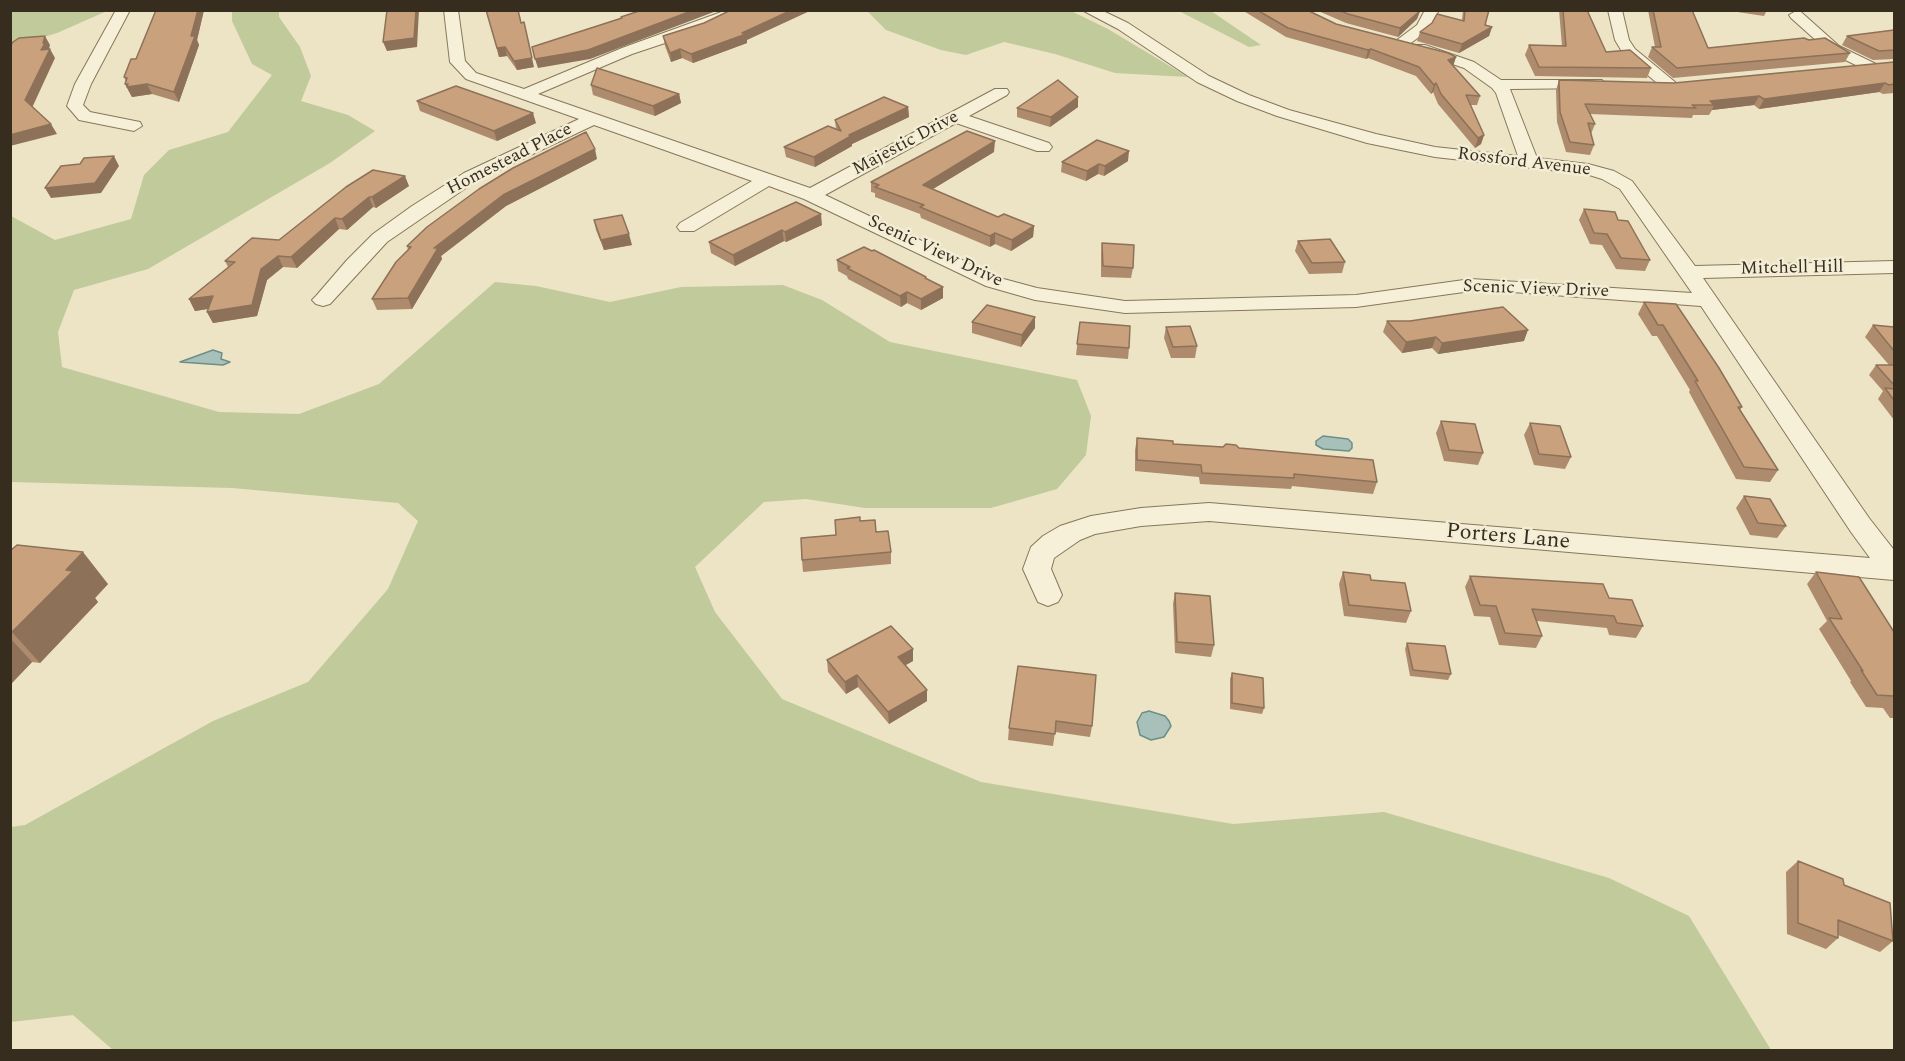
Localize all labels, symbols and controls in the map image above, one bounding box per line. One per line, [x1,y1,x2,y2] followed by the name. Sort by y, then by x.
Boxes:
[849,107,963,181] street label: Majestic Drive
[444,119,576,201] street label: Homestead Place
[1456,144,1592,182] street label: Rossford Avenue
[864,211,1006,293] street label: Scenic View Drive
[1740,257,1844,281] street label: Mitchell Hill
[1463,277,1609,303] street label: Scenic View Drive
[1445,519,1571,557] street label: Porters Lane

